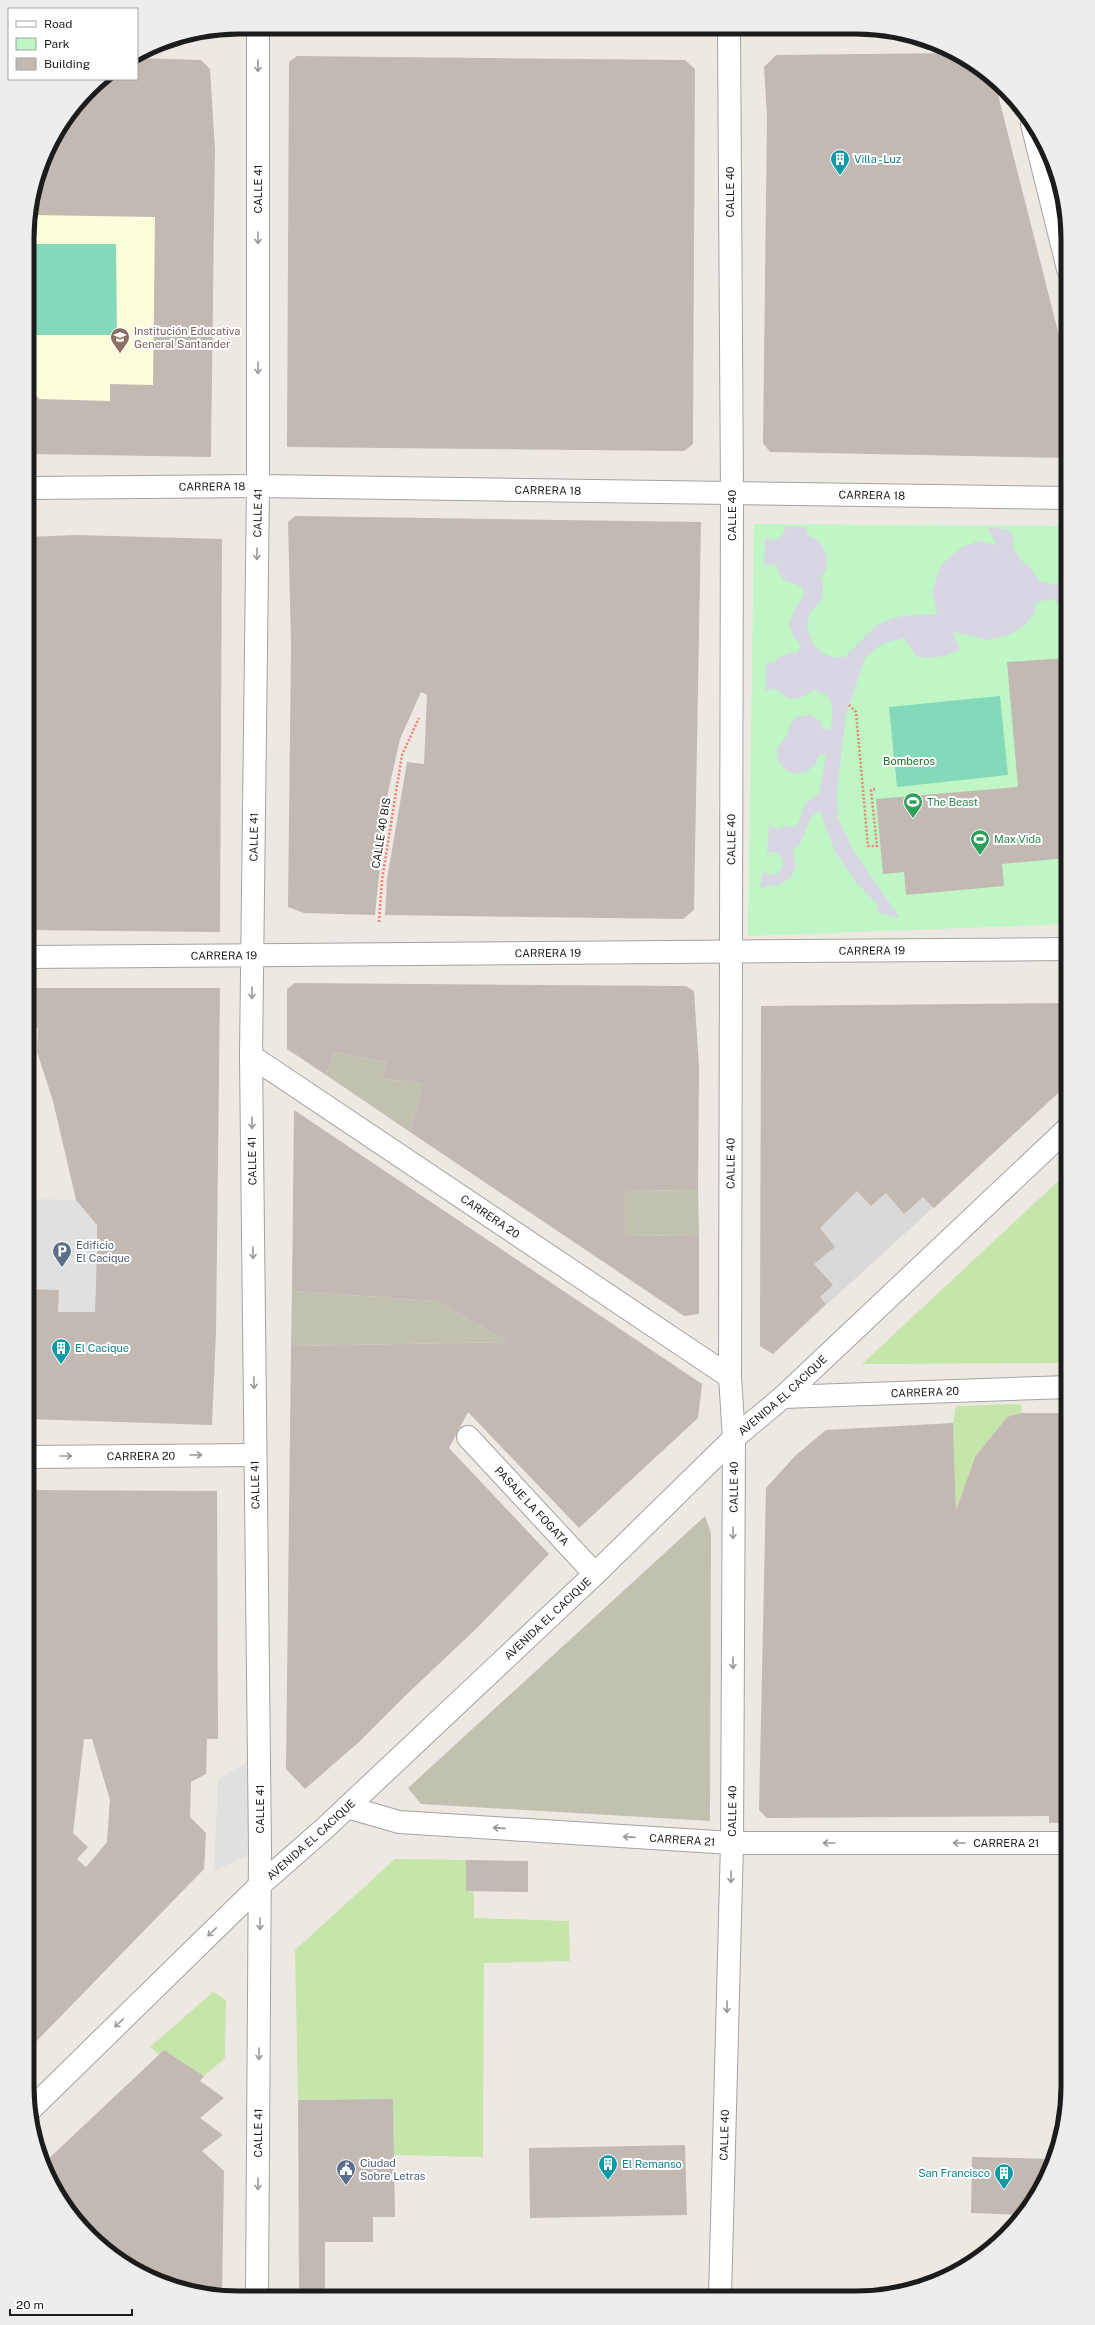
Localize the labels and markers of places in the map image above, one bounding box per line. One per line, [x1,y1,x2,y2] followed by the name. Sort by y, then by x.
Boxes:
[829,148,851,176] building icon: Villa - Luz
[854,153,901,165] place label: Villa - Luz
[134,325,240,350] place label: Institución Educativa General Santander
[109,326,131,354] school or university icon: Institución Educativa General Santander
[902,791,924,819] sports icon: The Beast
[927,796,978,808] place label: The Beast
[969,828,991,856] sports icon: Max Vida
[994,833,1041,845] place label: Max Vida
[76,1239,130,1264] place label: Edificio El Cacique
[51,1240,73,1268] parking icon: Edificio El Cacique
[50,1337,72,1365] building icon: El Cacique
[75,1342,129,1354] place label: El Cacique
[597,2153,619,2181] building icon: El Remanso
[360,2157,426,2182] place label: Ciudad Sobre Letras
[335,2158,357,2186] public building icon: Ciudad Sobre Letras
[622,2158,682,2170] place label: El Remanso
[993,2162,1015,2190] building icon: San Francisco
[918,2167,990,2179] place label: San Francisco

